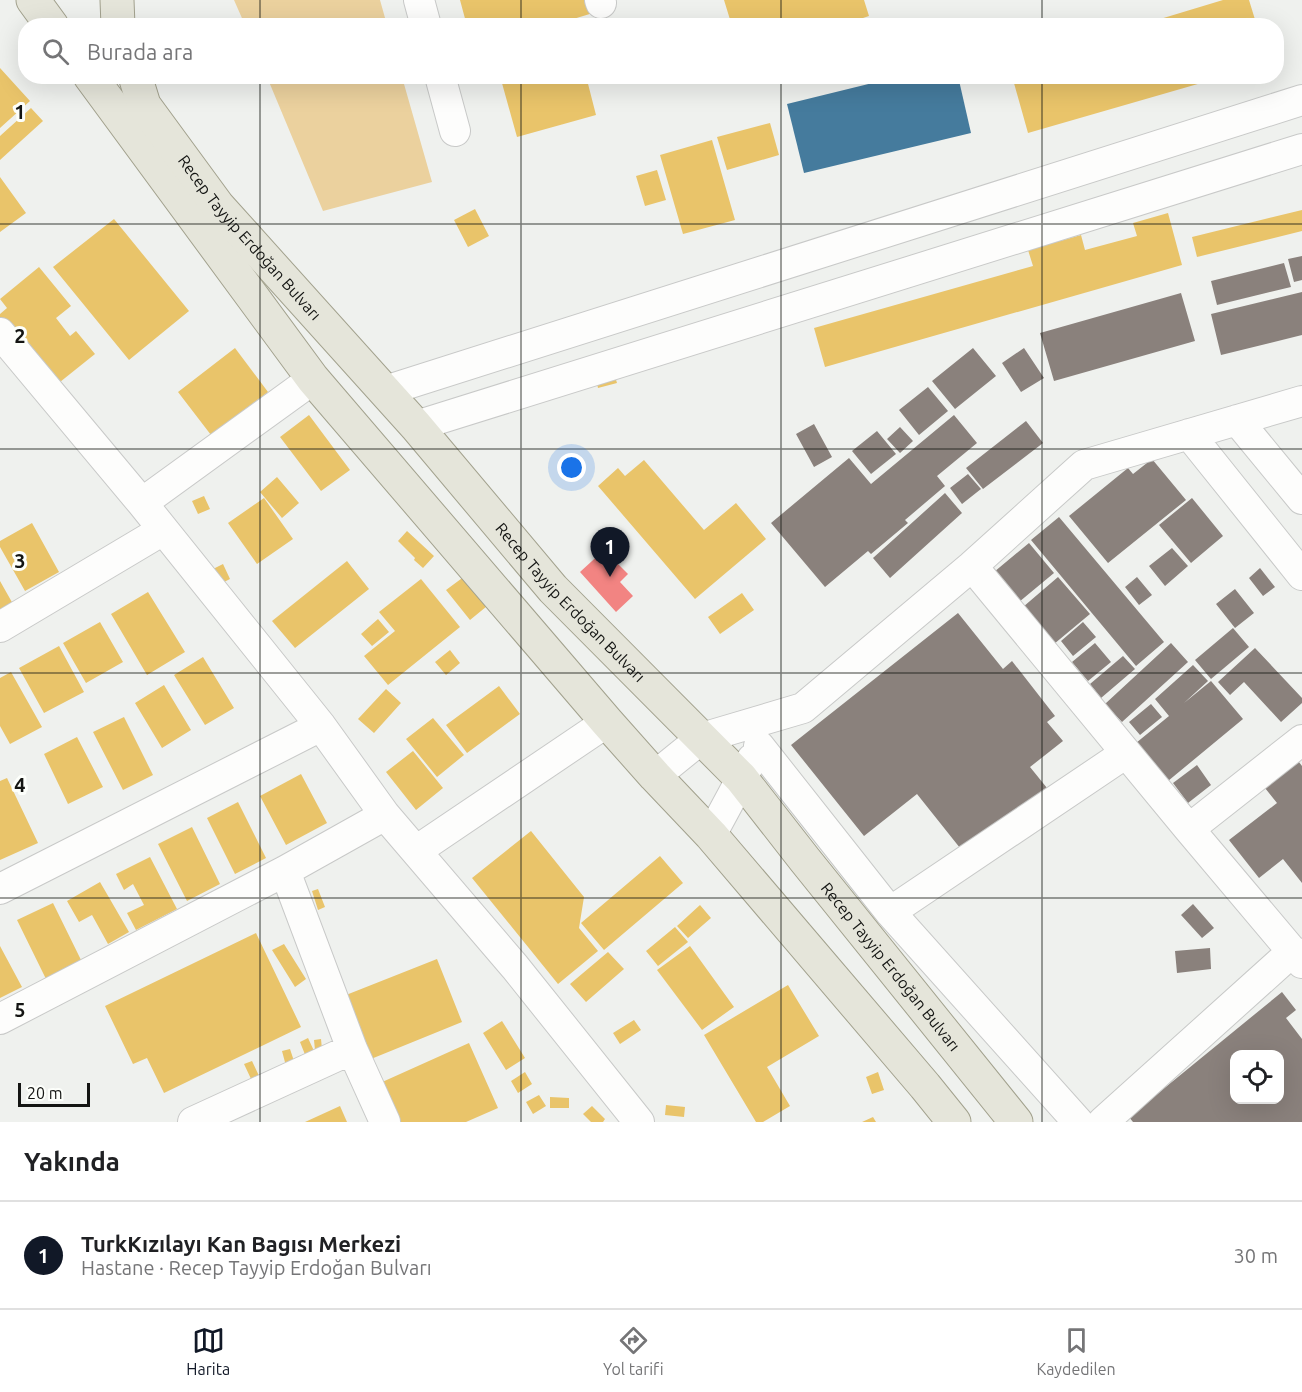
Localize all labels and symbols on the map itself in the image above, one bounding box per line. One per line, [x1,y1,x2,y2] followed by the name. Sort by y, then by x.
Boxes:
[14,100,26,123] text: 1
[175,152,325,323] street label: Recep Tayyip Erdoğan Bulvarı
[14,324,26,347] text: 2
[557,453,586,482] your location
[492,519,649,685] street label: Recep Tayyip Erdoğan Bulvarı
[590,528,630,577] pin: 1
[14,549,26,572] text: 3
[14,773,26,796] text: 4
[818,879,964,1054] street label: Recep Tayyip Erdoğan Bulvarı
[14,998,26,1021] text: 5
[18,1080,90,1108] scale bar

